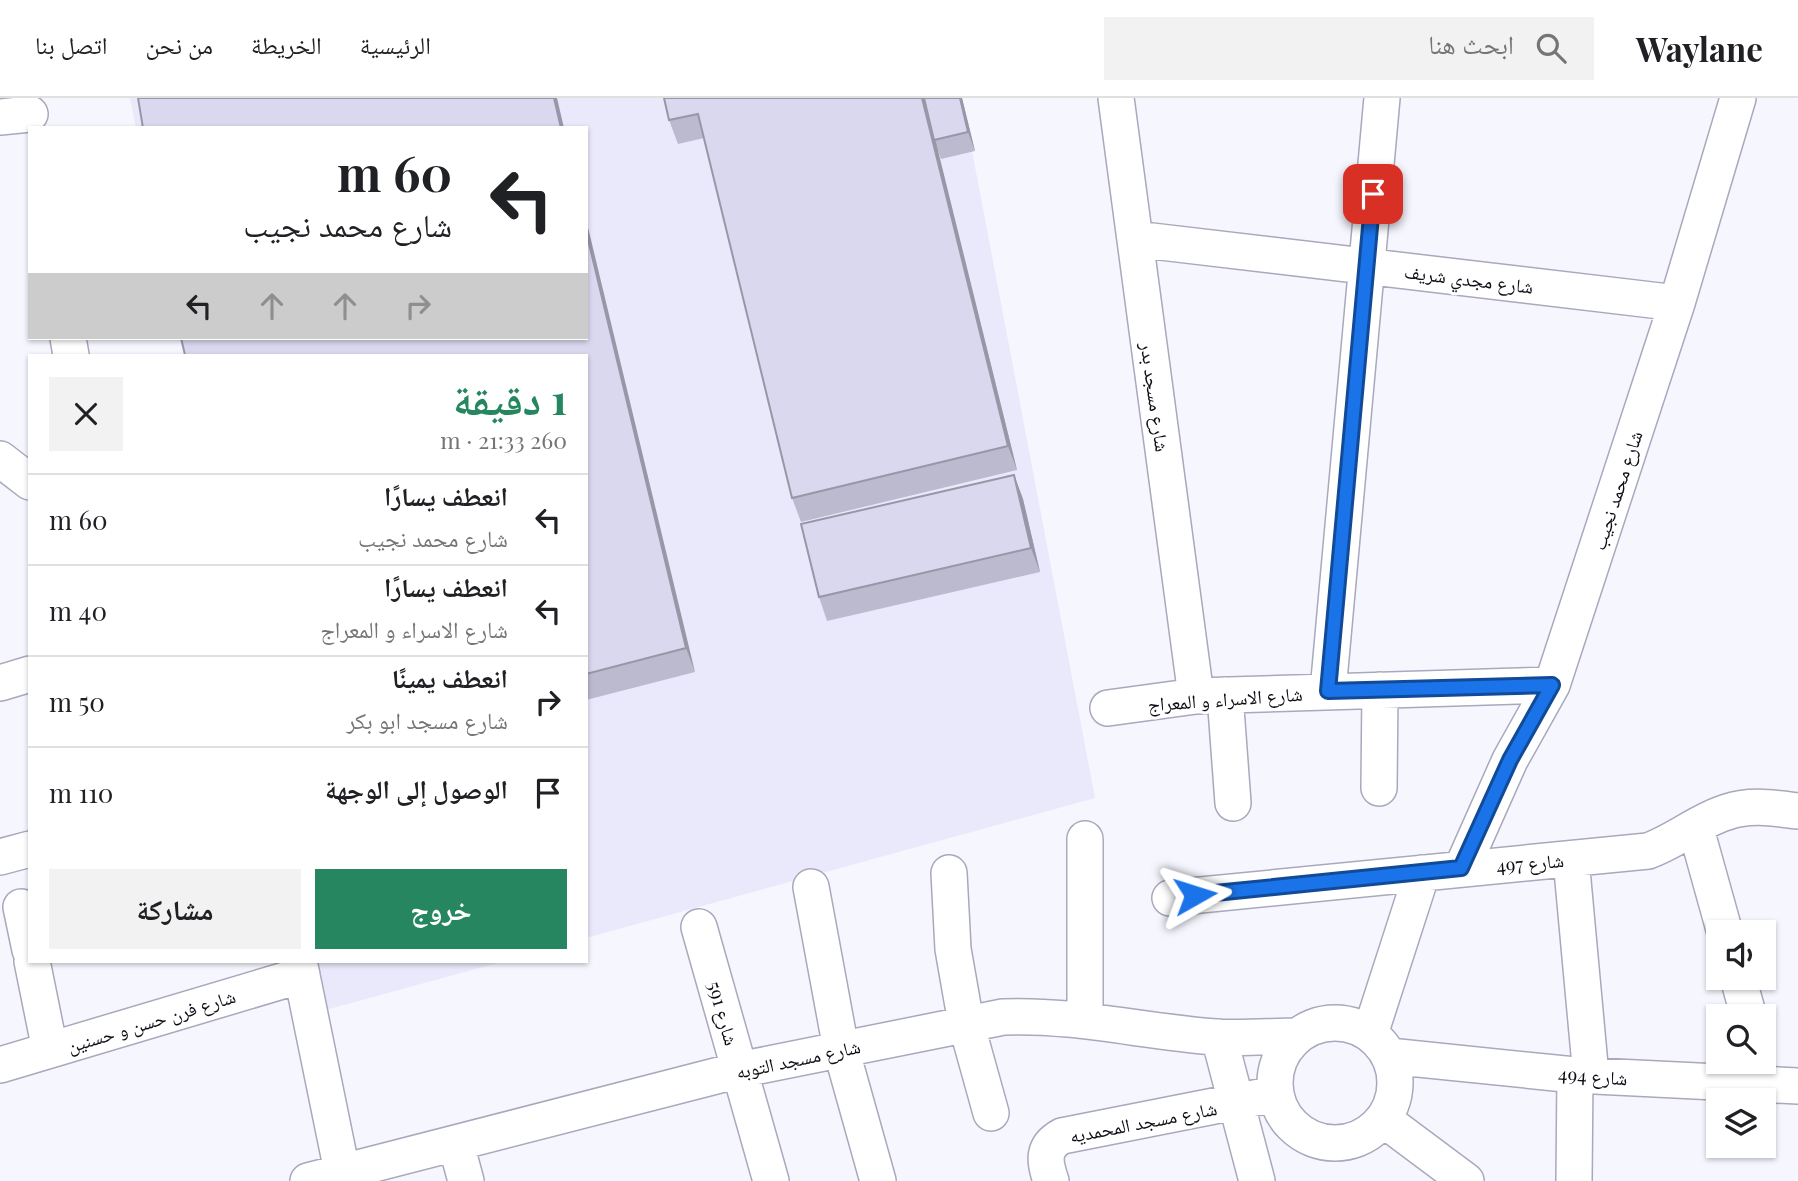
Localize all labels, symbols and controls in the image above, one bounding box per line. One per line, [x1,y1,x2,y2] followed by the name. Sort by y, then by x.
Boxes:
[1104,17,1594,80] search box
[1428,26,1514,61] text: ابحث هنا
[1636,26,1763,70] text: Waylane
[35,28,107,60] text: اتصل بنا
[145,28,213,60] text: من نحن
[251,28,322,60] text: الخريطة
[360,28,431,60] text: الرئيسية
[1532,29,1570,67] icon: search
[337,139,452,204] text: 60 m
[476,154,567,245] icon: left
[1343,164,1403,224] pin
[1354,175,1392,213] icon: arrive
[243,202,452,245] text: شارع محمد نجيب
[1402,257,1535,303] street label: شارع مجدي شريف
[180,287,218,325] icon: left
[253,287,291,325] icon: ahead
[326,287,364,325] icon: ahead
[399,287,437,325] icon: right
[1135,340,1177,453] street label: شارع مسجد بدر
[453,370,567,426] text: 1 دقيقة
[49,377,123,451] button: close
[440,424,567,455] text: 260 m · 21:33
[1584,427,1648,553] street label: شارع محمد نجيب
[384,478,508,513] text: انعطف يسارًا
[529,501,567,539] icon: left
[49,502,108,537] text: 60 m
[358,522,508,553] text: شارع محمد نجيب
[384,569,508,604] text: انعطف يسارًا
[529,592,567,630] icon: left
[49,593,107,628] text: 40 m
[320,613,508,644] text: شارع الاسراء و المعراج
[392,660,508,695] text: انعطف يمينًا
[1147,680,1303,716] street label: شارع الاسراء و المعراج
[529,683,567,721] icon: right
[49,684,105,719] text: 50 m
[346,704,508,735] text: شارع مسجد ابو بكر
[325,771,508,806] text: الوصول إلى الوجهة
[529,774,567,812] icon: arrive
[49,775,113,810] text: 110 m
[1495,846,1565,878] street label: شارع 497
[1158,858,1232,932] position arrow
[49,869,301,949] button: مشاركة
[315,869,567,949] button: خروج
[1706,920,1776,1158] map controls
[1706,920,1776,990] button: sound
[702,978,746,1048] street label: شارع 591
[64,982,238,1058] street label: شارع فرن حسن و حسنين
[1706,1004,1776,1074] button: search
[733,1032,863,1084] street label: شارع مسجد التوبه
[1558,1060,1628,1090] street label: شارع 494
[1706,1088,1776,1158] button: layers
[1067,1094,1219,1148] street label: شارع مسجد المحمديه

